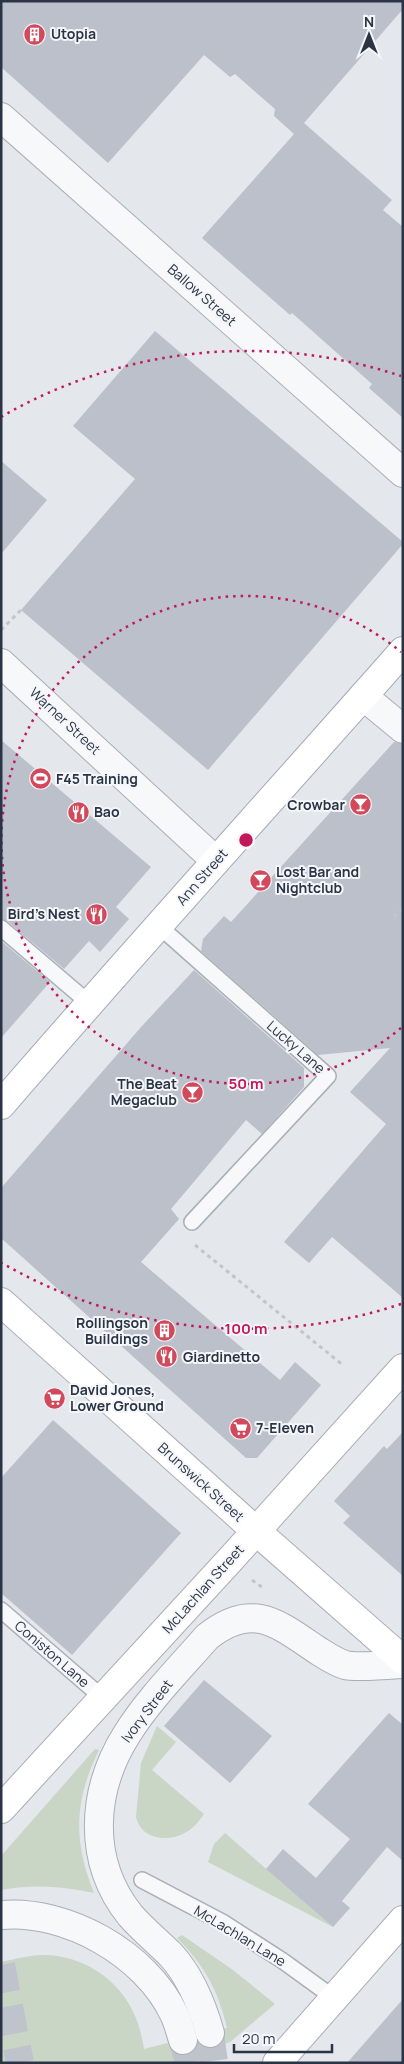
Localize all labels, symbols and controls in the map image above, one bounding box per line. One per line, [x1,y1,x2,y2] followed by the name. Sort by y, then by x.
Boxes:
[344,10,394,60] north arrow
[364,12,374,31] text: N
[23,22,47,46] building icon: Utopia
[51,24,96,43] place label: Utopia
[164,259,241,330] street label: Ballow Street
[26,683,105,759] street label: Warner Street
[28,767,52,791] sports icon: F45 Training
[56,769,138,788] place label: F45 Training
[349,793,373,817] bar icon: Crowbar
[287,795,345,814] place label: Crowbar
[66,800,90,824] restaurant icon: Bao
[94,802,120,821] place label: Bao
[237,831,255,849] centre of rings
[172,844,232,909] street label: Ann Street
[276,862,359,897] place label: Lost Bar and Nightclub
[248,868,272,892] bar icon: Lost Bar and Nightclub
[84,902,108,926] restaurant icon: Bird's Nest
[8,904,80,923] place label: Bird's Nest
[263,1016,330,1077] street label: Lucky Lane
[228,1073,264,1094] text: 50 m
[111,1074,177,1109] place label: The Beat Megaclub
[181,1080,205,1104] bar icon: The Beat Megaclub
[76,1313,148,1348] place label: Rollingson Buildings
[225,1318,267,1339] text: 100 m
[152,1319,176,1343] building icon: Rollingson Buildings
[155,1345,179,1369] restaurant icon: Giardinetto
[183,1347,261,1366] place label: Giardinetto
[70,1380,164,1415] place label: David Jones, Lower Ground
[42,1386,66,1410] supermarket icon: David Jones, Lower Ground
[228,1416,252,1440] supermarket icon: 7-Eleven
[256,1418,314,1437] place label: 7-Eleven
[154,1438,249,1526] street label: Brunswick Street
[157,1540,248,1637] street label: McLachlan Street
[11,1616,94,1691] street label: Coniston Lane
[117,1675,177,1746] street label: Ivory Street
[191,1901,290,1971] street label: McLachlan Lane
[234,2022,332,2054] scale bar
[242,2028,275,2049] text: 20 m

